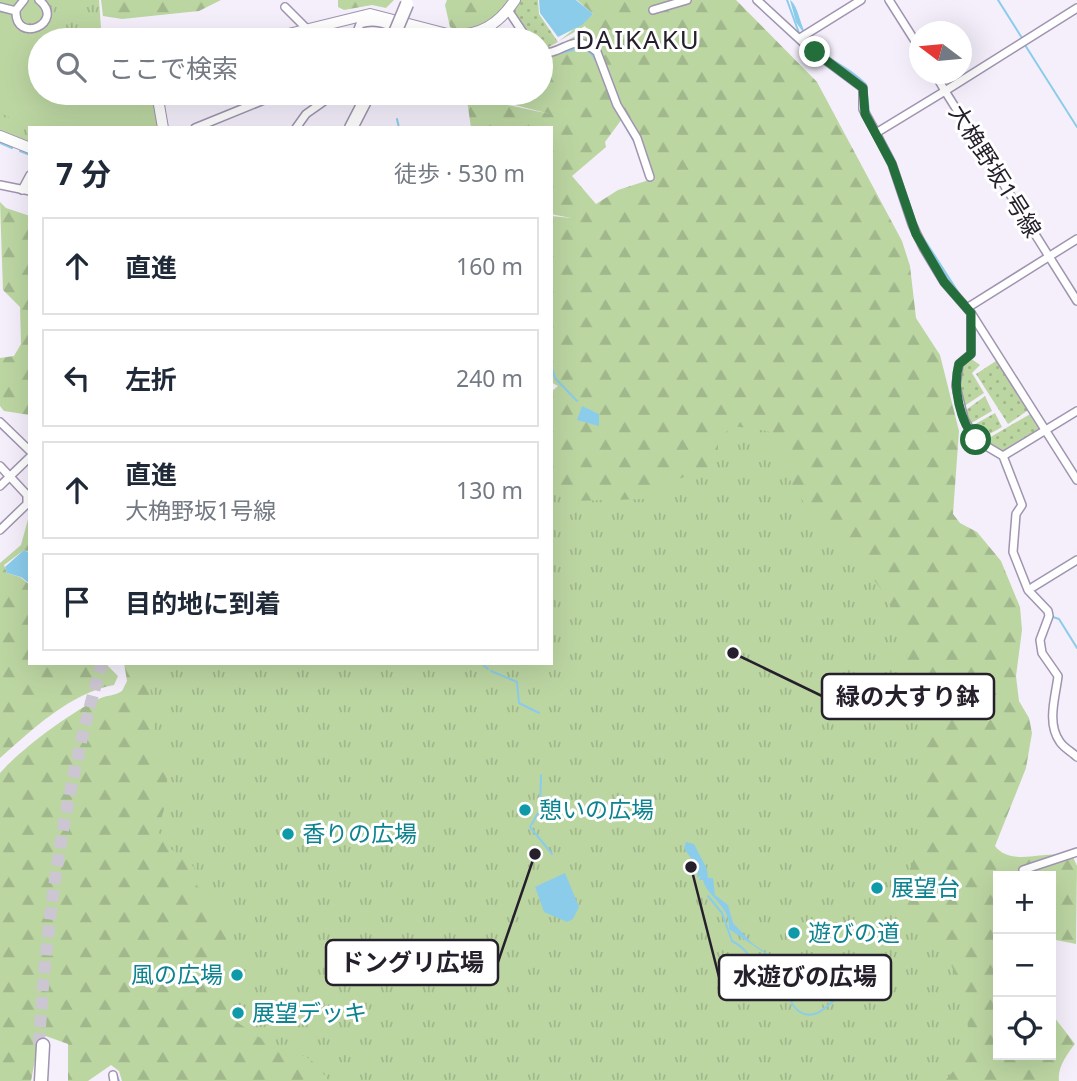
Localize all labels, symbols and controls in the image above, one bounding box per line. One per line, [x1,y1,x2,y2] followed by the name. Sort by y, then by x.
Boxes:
[575,21,701,57] district label: DAIKAKU
[909,21,972,84] north arrow
[28,28,553,105] search box
[799,36,830,67] route end
[52,48,90,86] icon: search
[108,50,238,86] text: ここで検索
[942,98,1049,243] street label: 大桷野坂1号線
[56,153,111,194] text: 7 分
[394,157,525,189] text: 徒歩 · 530 m
[58,247,96,285] icon: ahead
[125,249,177,285] text: 直進
[456,250,523,282] text: 160 m
[58,359,96,397] icon: left
[125,361,177,397] text: 左折
[456,362,523,394] text: 240 m
[960,424,991,455] route start
[125,456,177,492] text: 直進
[58,471,96,509] icon: ahead
[456,474,523,506] text: 130 m
[125,494,276,526] text: 大桷野坂1号線
[58,583,96,621] icon: arrive
[125,585,281,621] text: 目的地に到着
[822,674,994,719] callout: 緑の大すり鉢
[836,679,980,712] text: 緑の大すり鉢
[539,793,654,825] place label: 憩いの広場
[517,802,533,818] marker: 憩いの広場
[302,817,417,849] place label: 香りの広場
[280,826,296,842] marker: 香りの広場
[891,871,960,903] place label: 展望台
[993,871,1056,1060] map controls
[993,871,1056,934] button: +
[869,880,885,896] marker: 展望台
[808,916,900,948] place label: 遊びの道
[786,925,802,941] marker: 遊びの道
[993,934,1056,997] button: −
[326,940,498,985] callout: ドングリ広場
[340,945,484,978] text: ドングリ広場
[719,955,891,1000] callout: 水遊びの広場
[131,958,223,990] place label: 風の広場
[733,959,877,992] text: 水遊びの広場
[229,967,245,983] marker: 風の広場
[252,996,367,1028] place label: 展望デッキ
[993,997,1056,1060] button: locate
[230,1005,246,1021] marker: 展望デッキ

